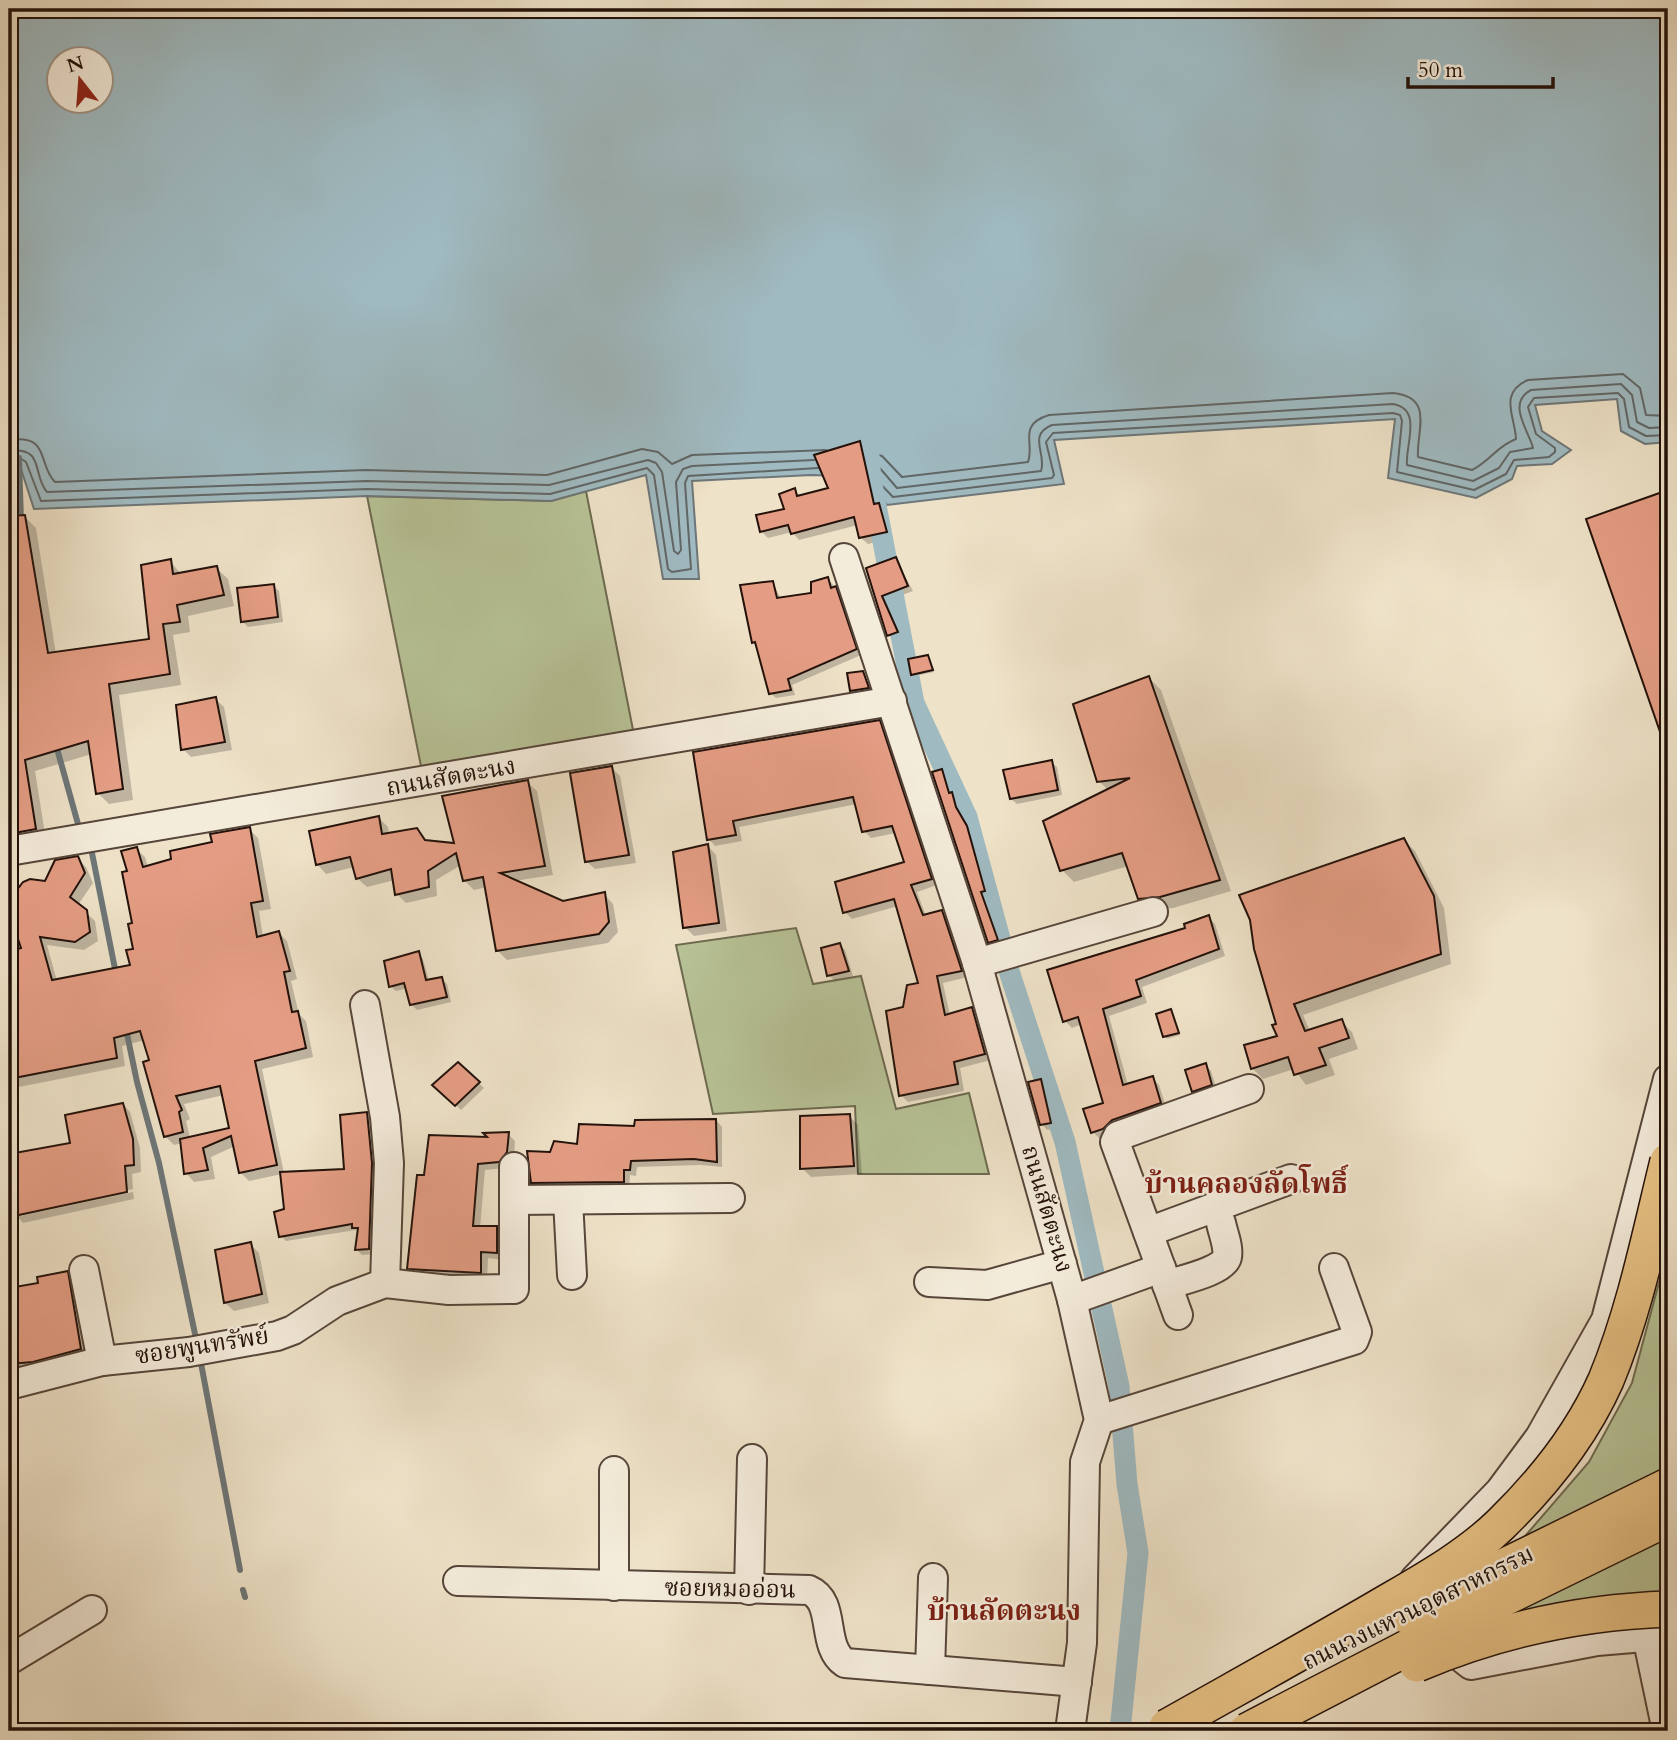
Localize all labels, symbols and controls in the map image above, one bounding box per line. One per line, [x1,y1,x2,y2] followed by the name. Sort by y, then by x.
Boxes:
[46,46,116,116] north arrow
[1408,46,1553,90] scale bar
[64,50,87,80] text: N
[1418,56,1463,85] text: 50 m
[384,749,518,805] street label: ถนนสัตตะนง
[1013,1141,1081,1277] street label: ถนนสัตตะนง
[1144,1164,1349,1203] district label: บ้านคลองลัดโพธิ์
[133,1319,271,1373] street label: ซอยพูนทรัพย์
[1297,1538,1539,1678] street label: ถนนวงแหวนอุตสาหกรรม
[664,1571,796,1607] street label: ซอยหมออ่อน
[927,1592,1081,1630] district label: บ้านลัดตะนง

